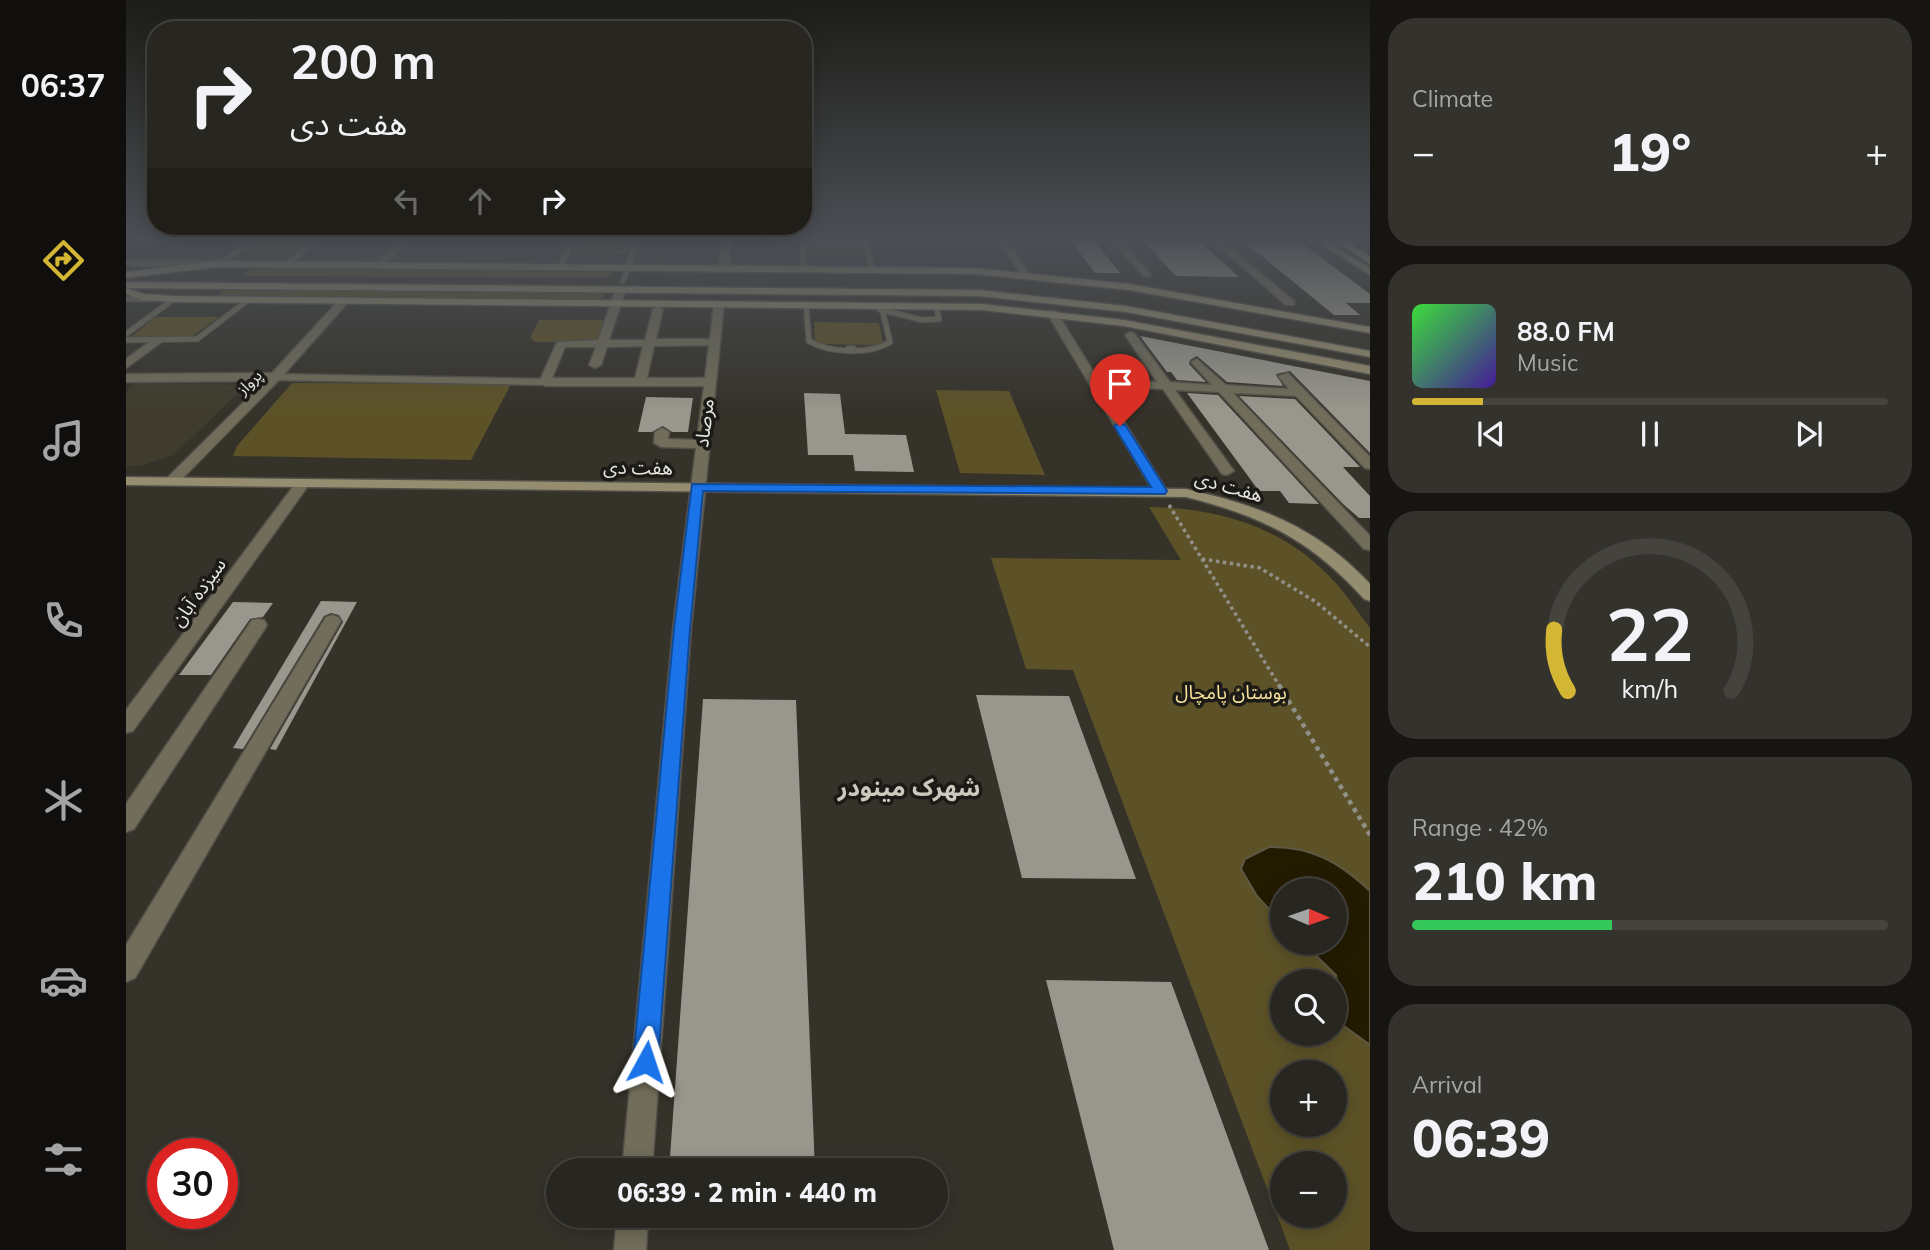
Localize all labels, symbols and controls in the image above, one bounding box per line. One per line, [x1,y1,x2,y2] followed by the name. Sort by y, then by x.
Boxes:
[290,30,436,91] text: 200 m
[175,49,266,140] icon: right
[21,65,105,105] text: 06:37
[1412,84,1493,113] text: Climate
[290,103,407,143] text: هفت دی
[1609,119,1691,184] text: 19°
[1412,128,1435,176] text: −
[1865,128,1888,176] text: +
[388,182,426,220] icon: left
[461,182,499,220] icon: ahead
[534,182,572,220] icon: right
[39,236,88,285] icon: directions
[1517,315,1615,348] text: 88.0 FM
[1517,348,1578,377] text: Music
[1090,354,1150,426] pin
[231,365,267,400] street label: پرواز
[1101,365,1139,403] icon: arrive
[689,397,719,449] street label: مرصاد
[1472,415,1510,453] icon: previous
[1631,415,1669,453] icon: pause
[1790,415,1828,453] icon: next
[39,416,88,465] icon: music
[603,454,673,480] street label: هفت دی
[1192,465,1266,507] street label: هفت دی
[165,553,231,631] street label: سیزده آبان
[1606,588,1694,679] text: 22
[39,596,88,645] icon: phone
[1622,673,1678,704] text: km/h
[1175,680,1287,705] park label: بوستان پامچال
[837,772,980,802] district label: شهرک مینودر
[39,776,88,825] icon: climate
[1412,813,1548,842] text: Range · 42%
[1412,848,1597,913] text: 210 km
[1270,878,1348,956] north arrow
[1270,878,1347,1228] map controls
[39,956,88,1005] icon: car
[1270,969,1347,1046] button: search
[609,1025,683,1099] position arrow
[1270,1060,1347,1137] button: +
[1412,1070,1482,1099] text: Arrival
[1412,1105,1550,1170] text: 06:39
[39,1135,88,1184] icon: filters
[147,1138,238,1229] speed limit sign: 30
[1270,1151,1347,1228] button: −
[617,1176,877,1209] text: 06:39 · 2 min · 440 m

